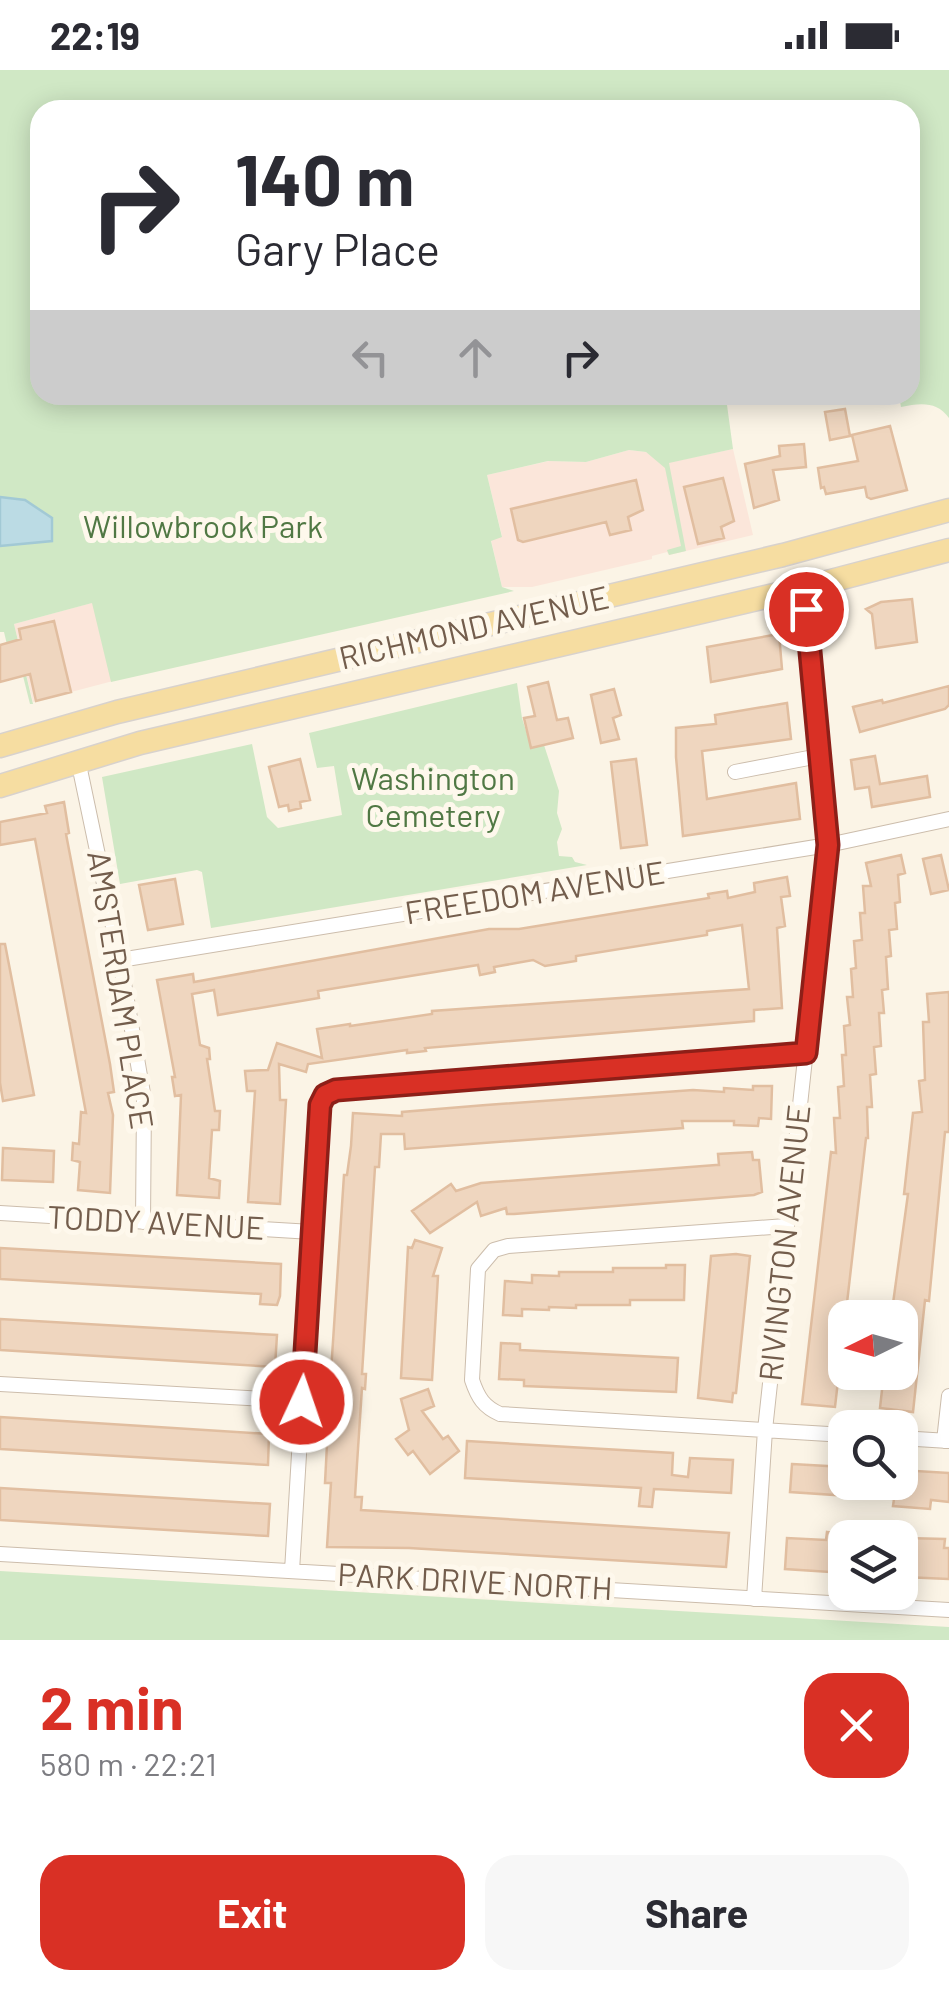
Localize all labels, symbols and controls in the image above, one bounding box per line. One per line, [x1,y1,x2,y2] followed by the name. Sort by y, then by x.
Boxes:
[50,12,140,58] text: 22:19
[235,136,414,220] text: 140 m
[70,140,200,270] icon: right
[235,221,440,275] text: Gary Place
[343,330,398,385] icon: left
[448,330,503,385] icon: ahead
[553,330,608,385] icon: right
[83,506,323,544] park label: Willowbrook Park
[764,567,849,652] pin
[335,577,612,676] street label: RICHMOND AVENUE
[779,582,834,637] icon: arrive
[351,758,515,833] park label: Washington Cemetery
[81,848,163,1132] street label: AMSTERDAM PLACE
[402,852,667,930] street label: FREEDOM AVENUE
[750,1103,816,1383] street label: RIVINGTON AVENUE
[47,1196,266,1246] street label: TODDY AVENUE
[828,1300,918,1390] north arrow
[828,1300,918,1610] map controls
[250,1350,354,1454] position arrow
[828,1410,918,1500] button: search
[828,1520,918,1610] button: layers
[337,1554,614,1606] street label: PARK DRIVE NORTH
[40,1670,184,1742] text: 2 min
[804,1673,909,1778] button: close
[40,1744,217,1782] text: 580 m · 22:21
[40,1855,465,1970] button: Exit
[485,1855,909,1970] button: Share

